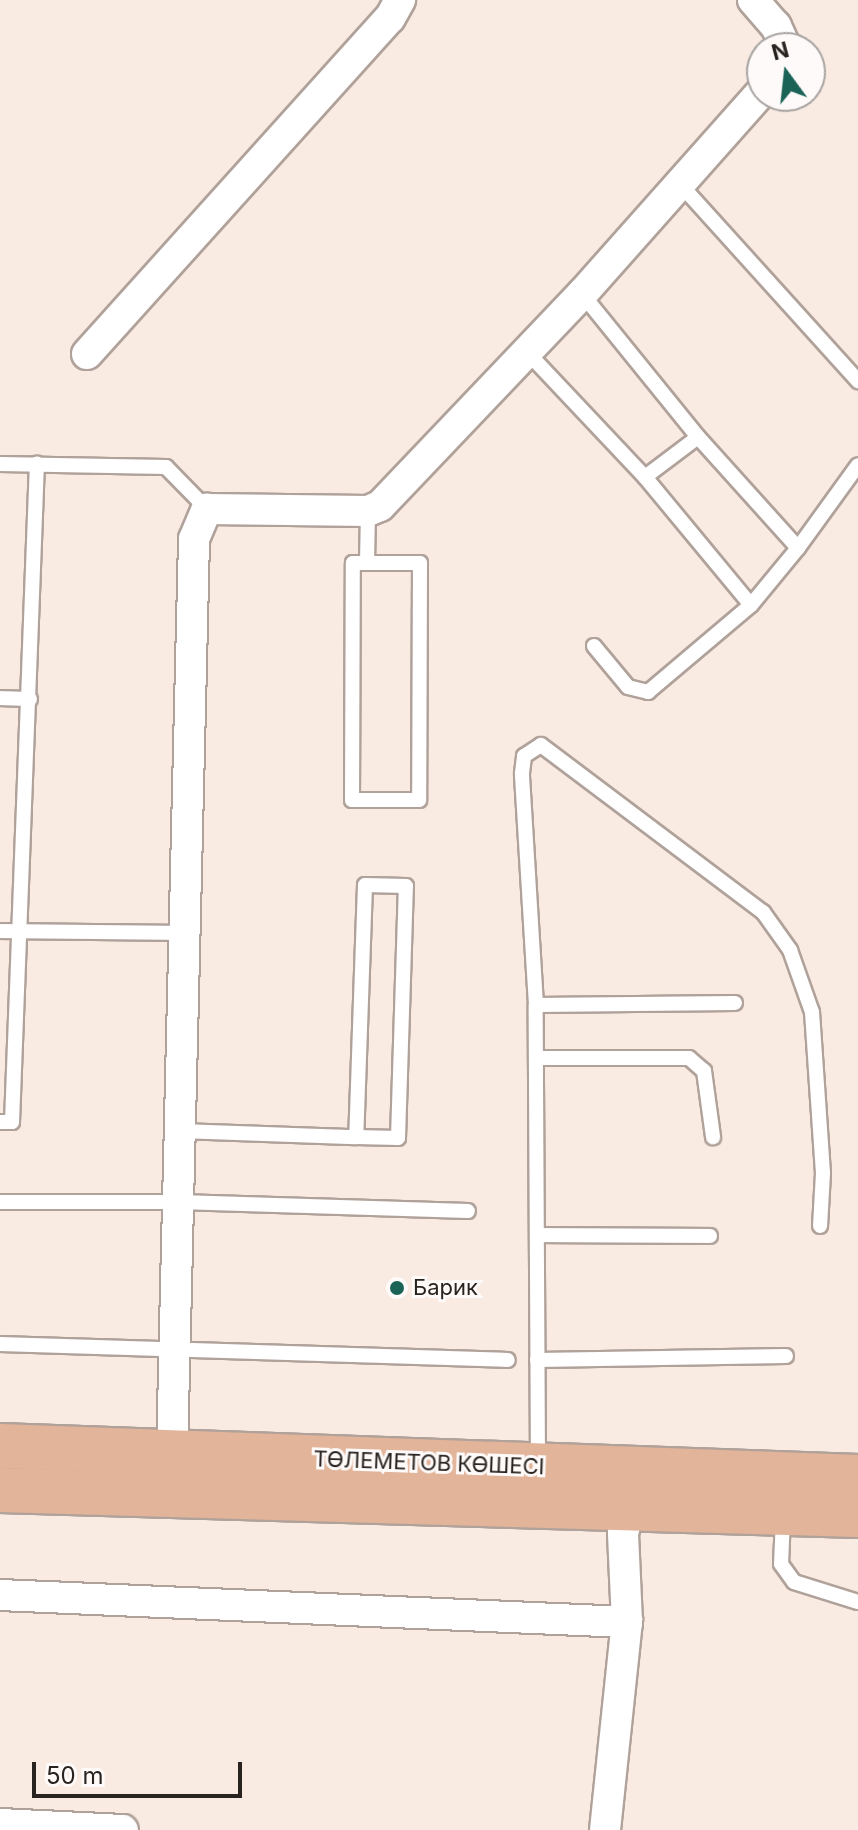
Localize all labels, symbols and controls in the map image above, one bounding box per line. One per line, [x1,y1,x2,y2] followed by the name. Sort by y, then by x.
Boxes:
[746,32,826,112] north arrow
[769,36,792,65] text: N
[413,1275,478,1301] place label: Барик
[388,1279,406,1297] marker: Барик
[313,1446,545,1480] street label: ТӨЛЕМЕТОВ КӨШЕСІ
[36,1746,246,1796] scale bar
[46,1761,104,1790] text: 50 m

